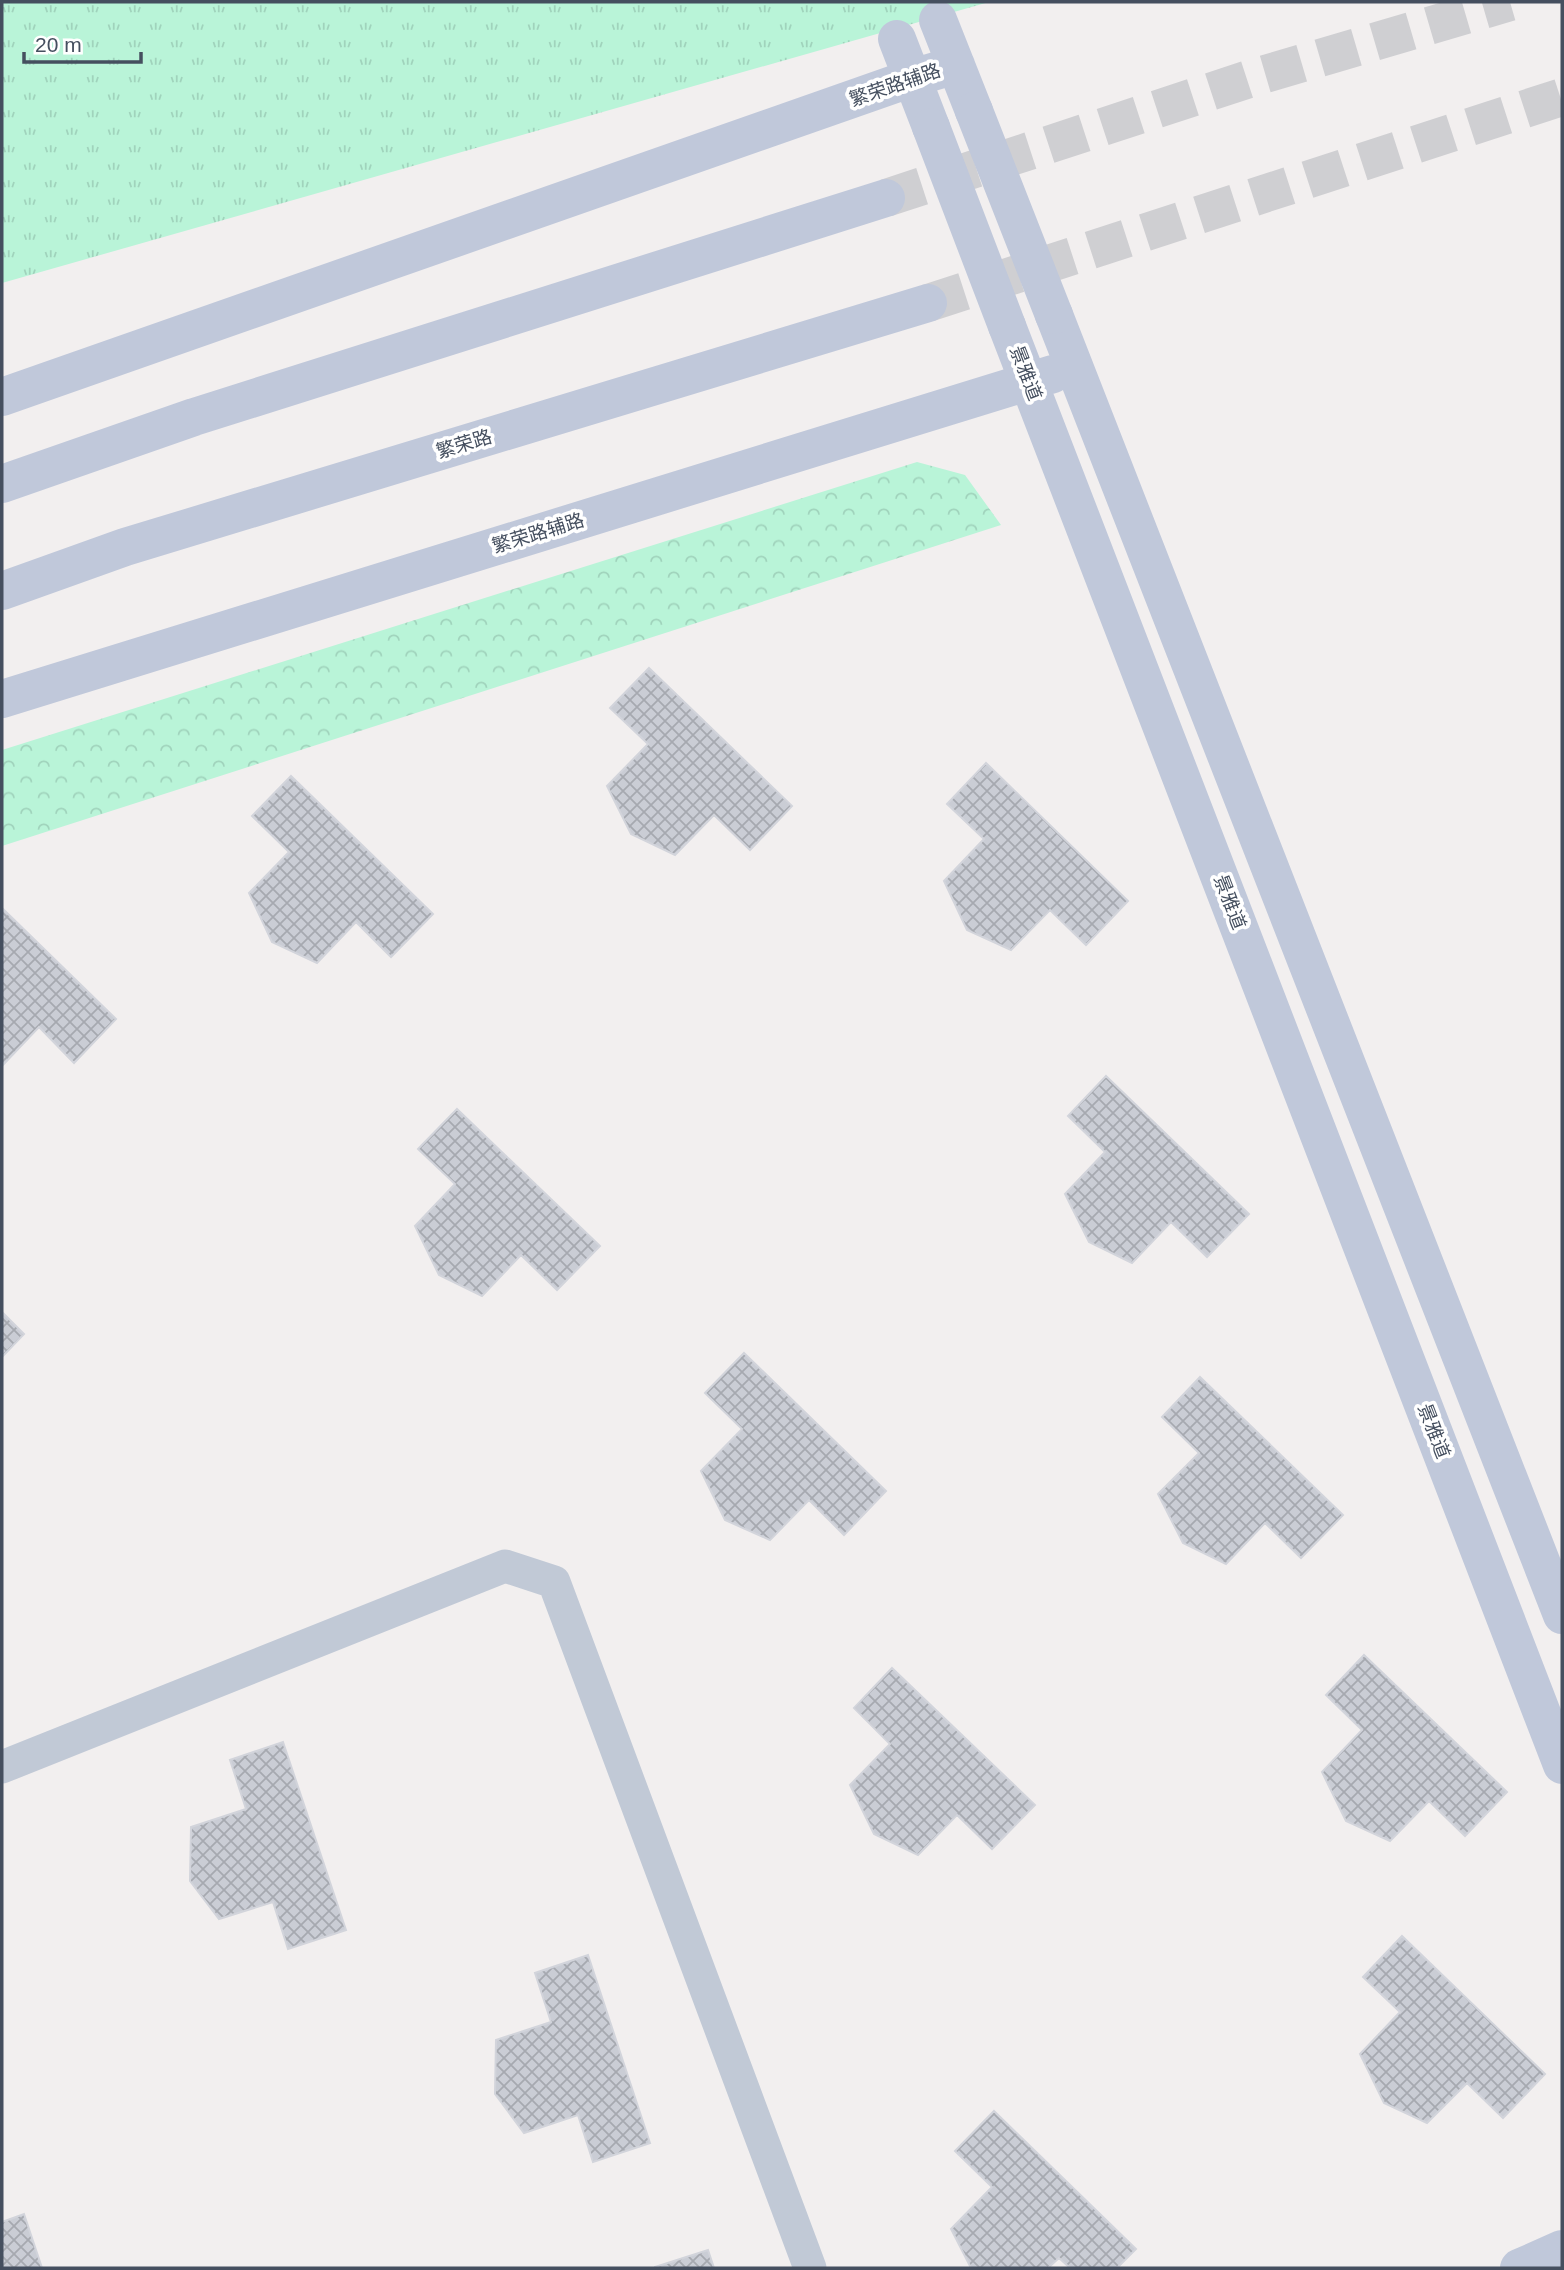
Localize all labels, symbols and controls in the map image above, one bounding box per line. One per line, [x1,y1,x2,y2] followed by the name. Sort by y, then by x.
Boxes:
[24,21,142,65] scale bar
[35,33,82,56] text: 20 m
[847,60,943,110] street label: 繁荣路辅路
[1006,343,1046,403] street label: 景雅道
[434,426,494,462] street label: 繁荣路
[489,509,587,557] street label: 繁荣路辅路
[1210,872,1250,932] street label: 景雅道
[1414,1401,1454,1461] street label: 景雅道

